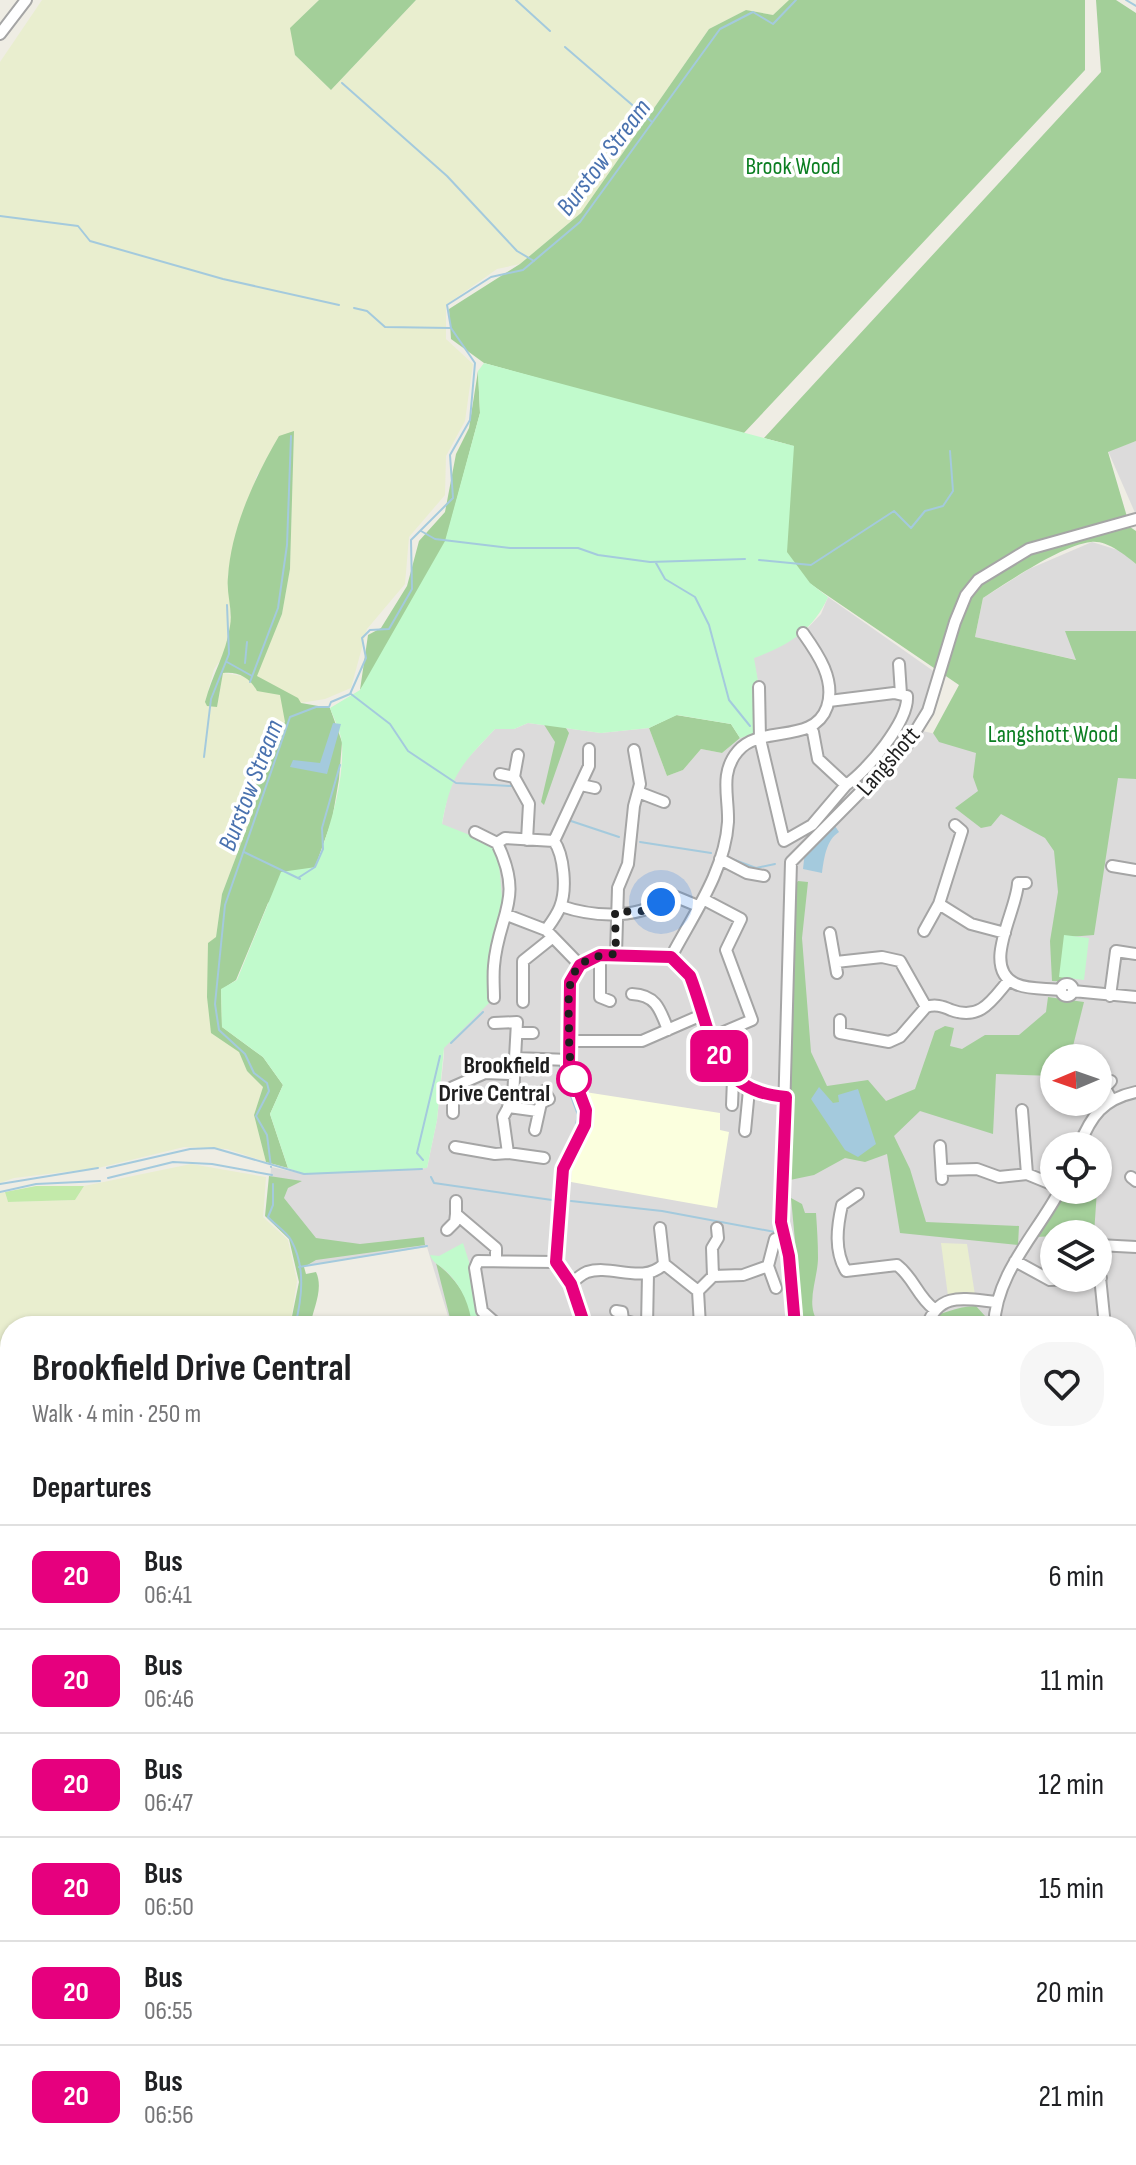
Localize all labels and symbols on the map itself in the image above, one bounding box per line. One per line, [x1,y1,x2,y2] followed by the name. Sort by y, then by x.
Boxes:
[550,94,658,222] water label: Burstow Stream
[745,152,841,181] park label: Brook Wood
[212,716,290,855] water label: Burstow Stream
[988,720,1118,749] park label: Langshott Wood
[851,721,926,802] street label: Langshott
[641,882,681,922] your location
[683,1030,755,1082] line badge: 20
[1040,1044,1112,1116] north arrow
[439,1051,550,1108] place label: Brookfield Drive Central
[557,1062,591,1096] marker: Brookfield Drive Central

